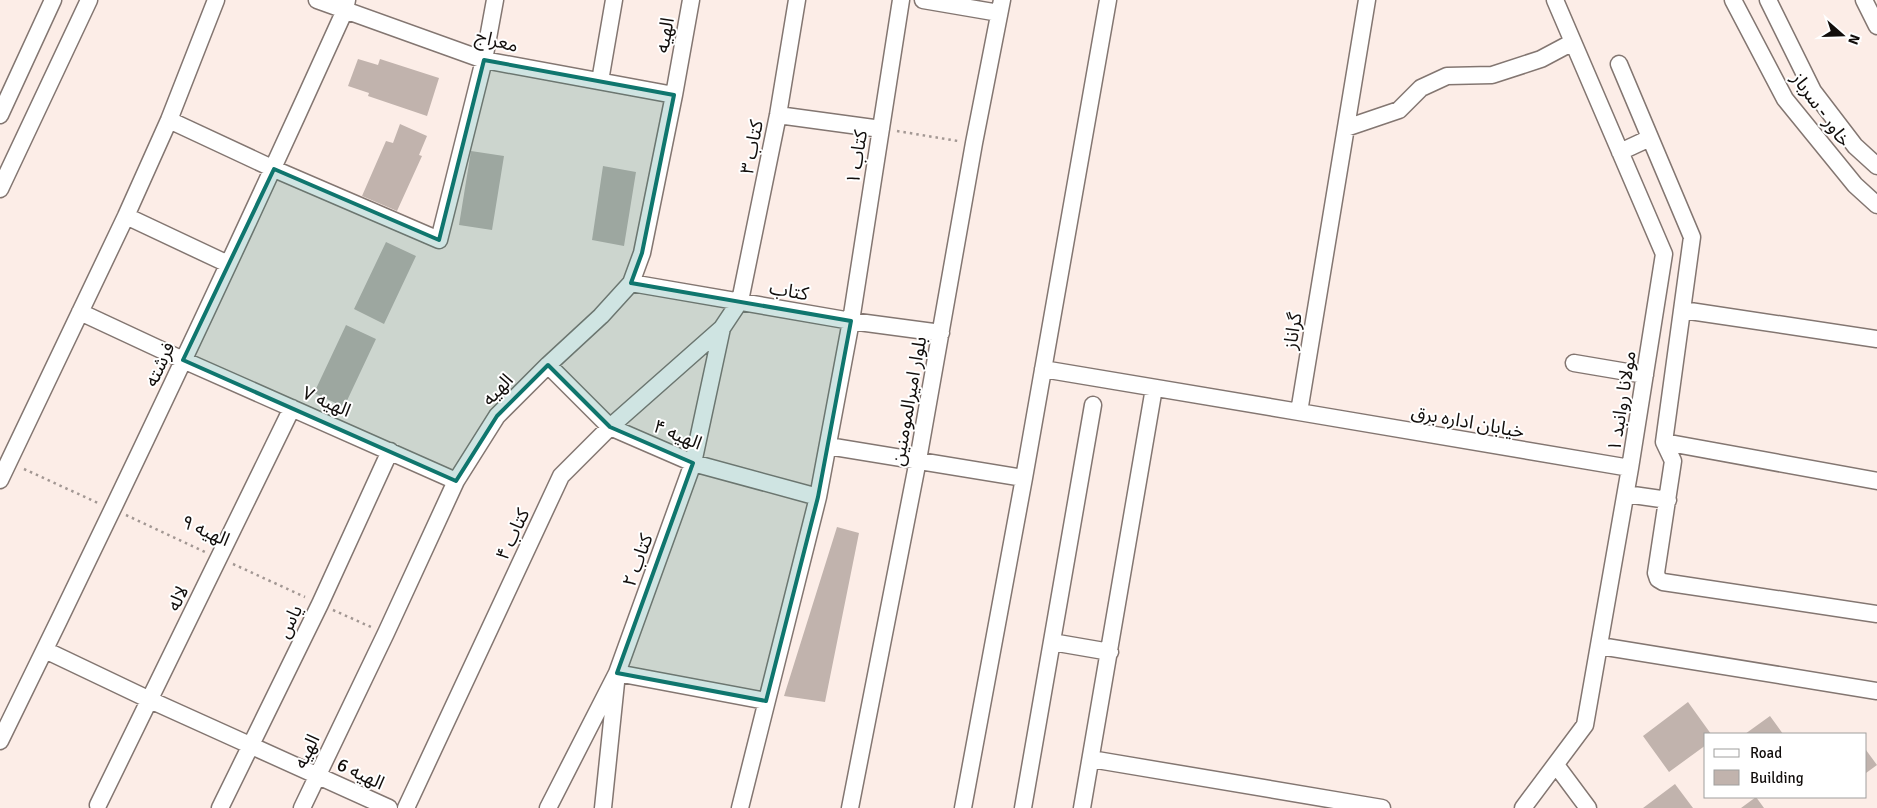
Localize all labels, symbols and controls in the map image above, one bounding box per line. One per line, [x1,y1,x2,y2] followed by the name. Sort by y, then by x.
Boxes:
[1817,10,1867,60] north arrow
[650,16,680,55] street label: الهیه
[472,24,521,59] street label: معراج
[1844,32,1863,47] text: N
[1785,67,1856,152] street label: خاور - سرباز
[735,117,769,176] street label: کتاب ۳
[841,127,873,186] street label: کتاب ۱
[767,276,811,306] street label: کتاب
[1278,310,1308,352] street label: گراناز
[886,335,932,468] street label: بلوار امیرالمومنین
[139,338,181,391] street label: فرشته
[1602,349,1642,453] street label: مولانا روانبد ۱
[477,369,519,411] street label: الهیه
[299,381,355,423] street label: الهیه ۷
[1409,400,1526,444] street label: خیابان اداره برق
[650,414,706,456] street label: الهیه ۴
[491,504,536,564] street label: کتاب ۴
[178,510,234,552] street label: الهیه ۹
[617,530,659,590] street label: کتاب ۲
[162,582,194,615] street label: لاله
[272,601,308,642] street label: یاس
[288,730,325,773] street label: الهیه
[1704,733,1867,798] legend
[1750,744,1782,762] text: Road
[333,752,388,795] street label: الهیه 6
[1750,769,1804,787] text: Building

